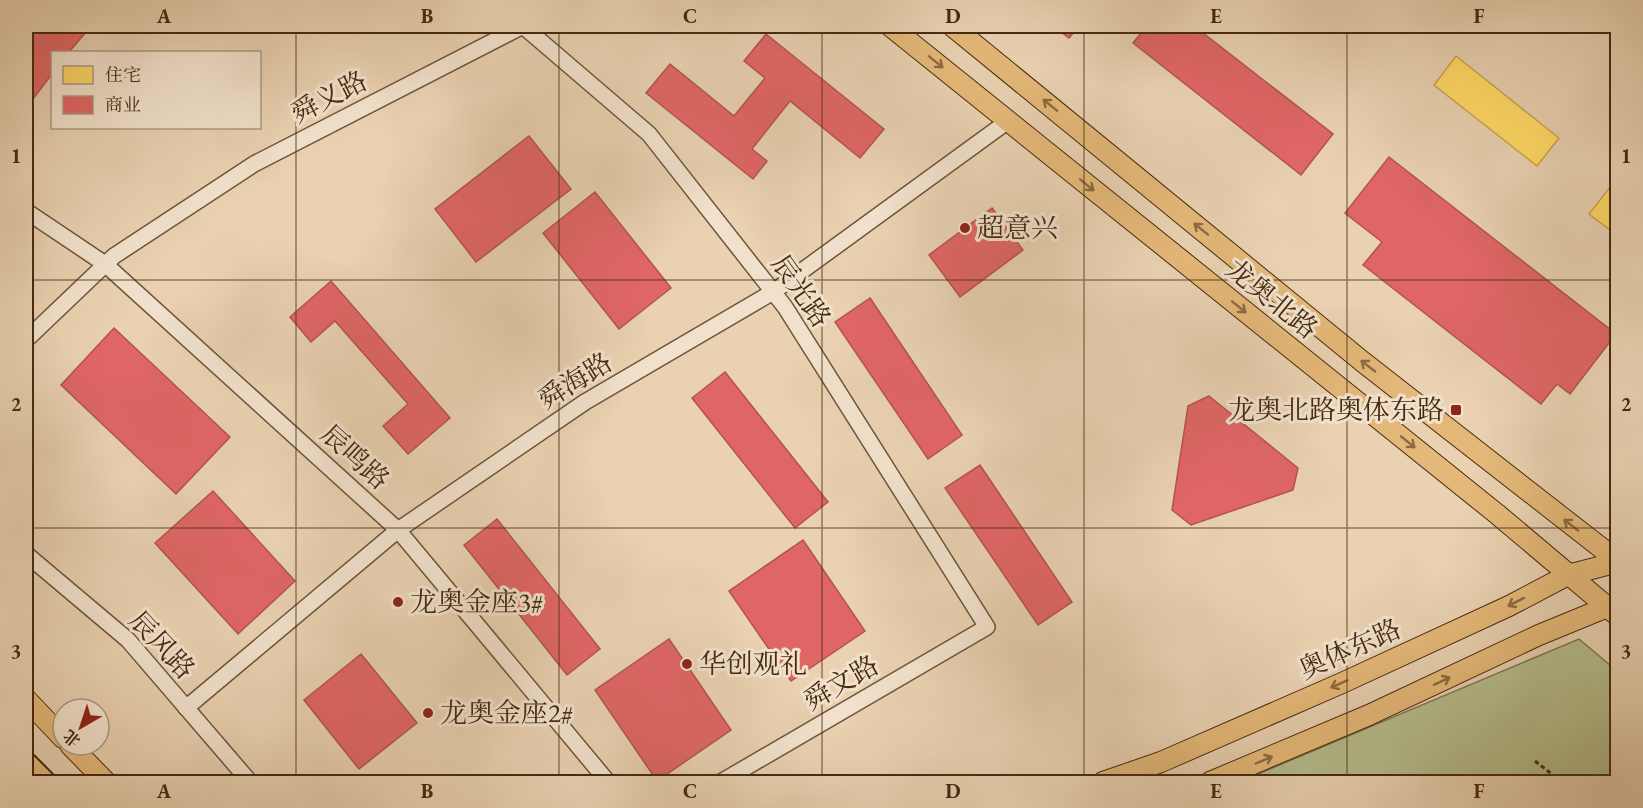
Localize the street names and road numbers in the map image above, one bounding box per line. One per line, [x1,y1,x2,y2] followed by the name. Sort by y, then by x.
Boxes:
[285,63,373,131] street label: 舜义路
[764,247,839,334] street label: 辰光路
[1219,251,1325,346] street label: 龙奥北路
[531,344,618,417] street label: 舜海路
[314,417,397,497] street label: 辰鸣路
[122,603,203,686] street label: 辰风路
[1293,611,1406,686] street label: 奥体东路
[797,647,885,718] street label: 舜文路

